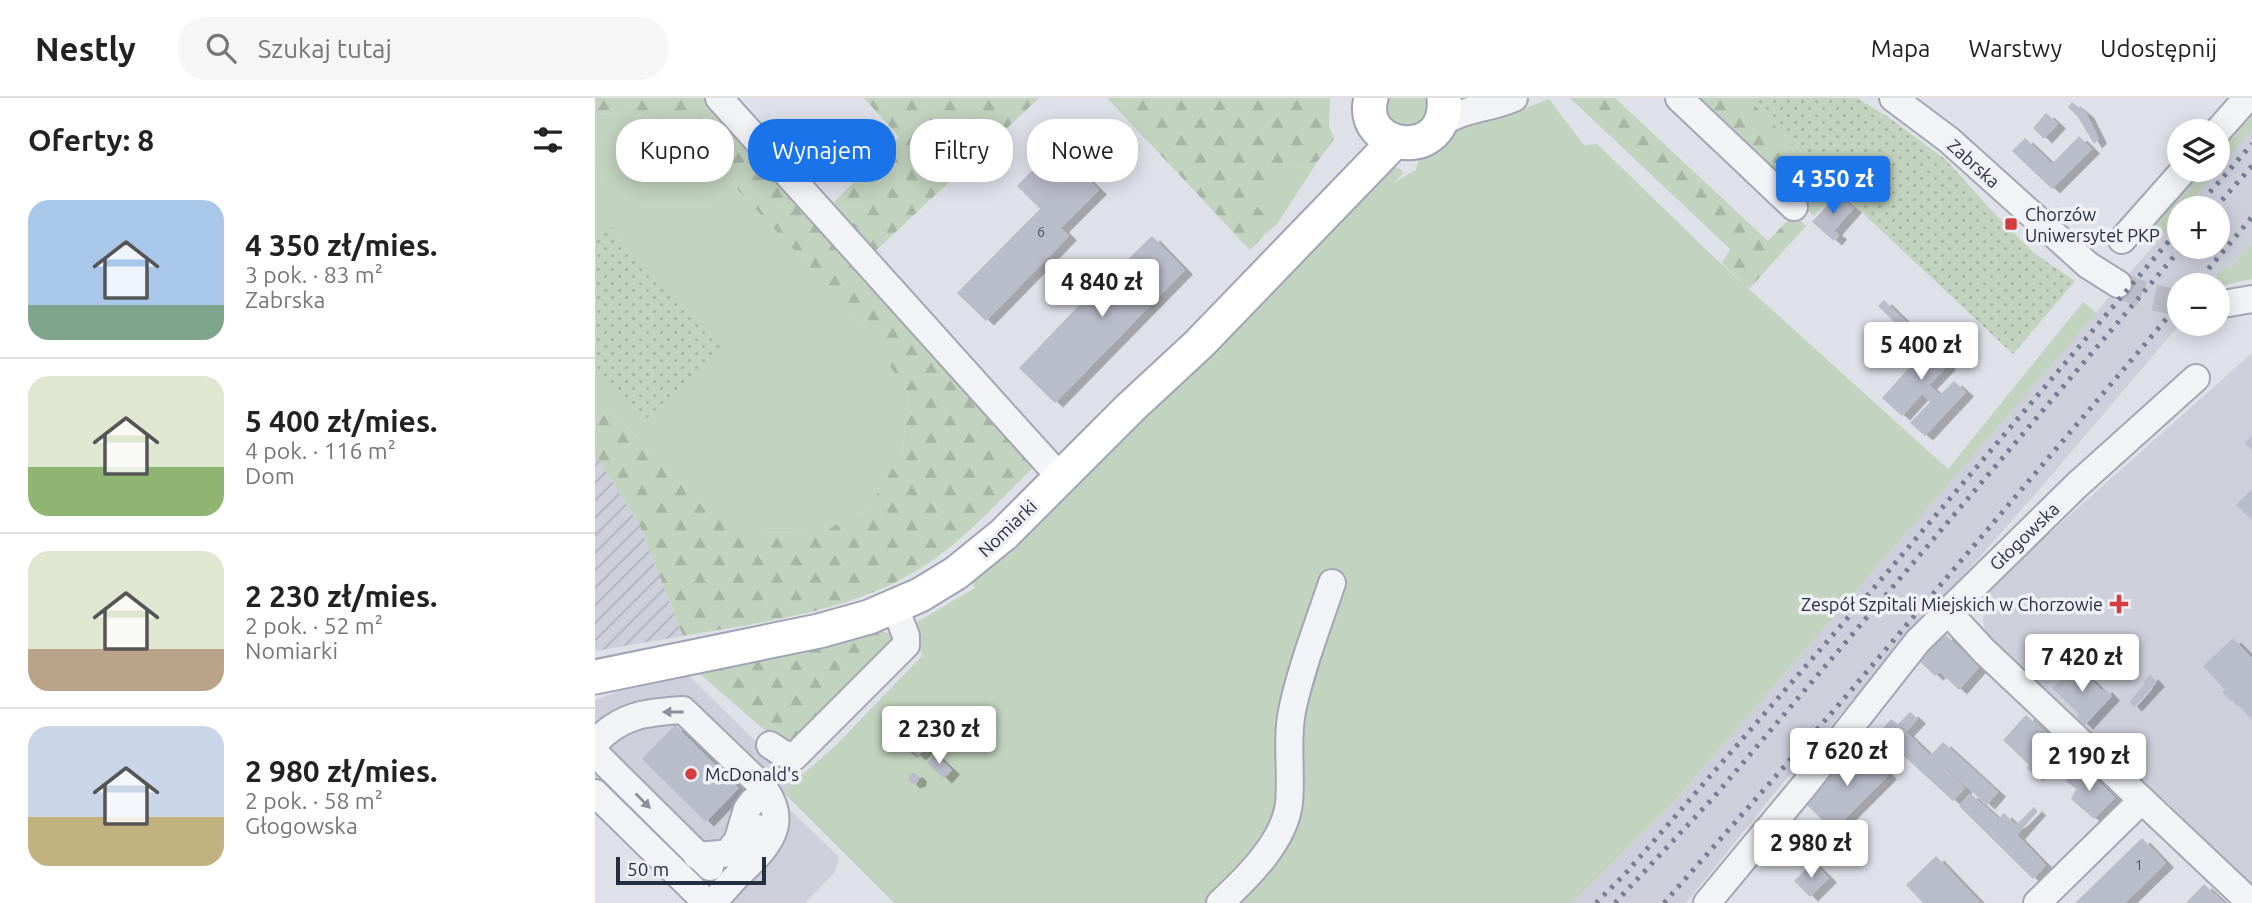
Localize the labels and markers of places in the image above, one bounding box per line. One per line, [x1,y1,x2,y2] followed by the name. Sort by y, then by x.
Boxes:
[1761,156,1905,216] pin: 4 350 zł
[2025,204,2160,245] place label: Chorzów Uniwersytet PKP
[2003,216,2019,232] marker: Chorzów Uniwersytet PKP
[1030,260,1174,319] pin: 4 840 zł
[1849,322,1993,382] pin: 5 400 zł
[1801,594,2103,614] place label: Zespół Szpitali Miejskich w Chorzowie
[2109,594,2129,614] marker: Zespół Szpitali Miejskich w Chorzowie
[2010,634,2154,694] pin: 7 420 zł
[867,706,1011,766] pin: 2 230 zł
[1775,728,1919,788] pin: 7 620 zł
[2017,734,2161,793] pin: 2 190 zł
[705,764,799,784] place label: McDonald's
[683,766,699,782] marker: McDonald's
[1739,820,1883,880] pin: 2 980 zł

